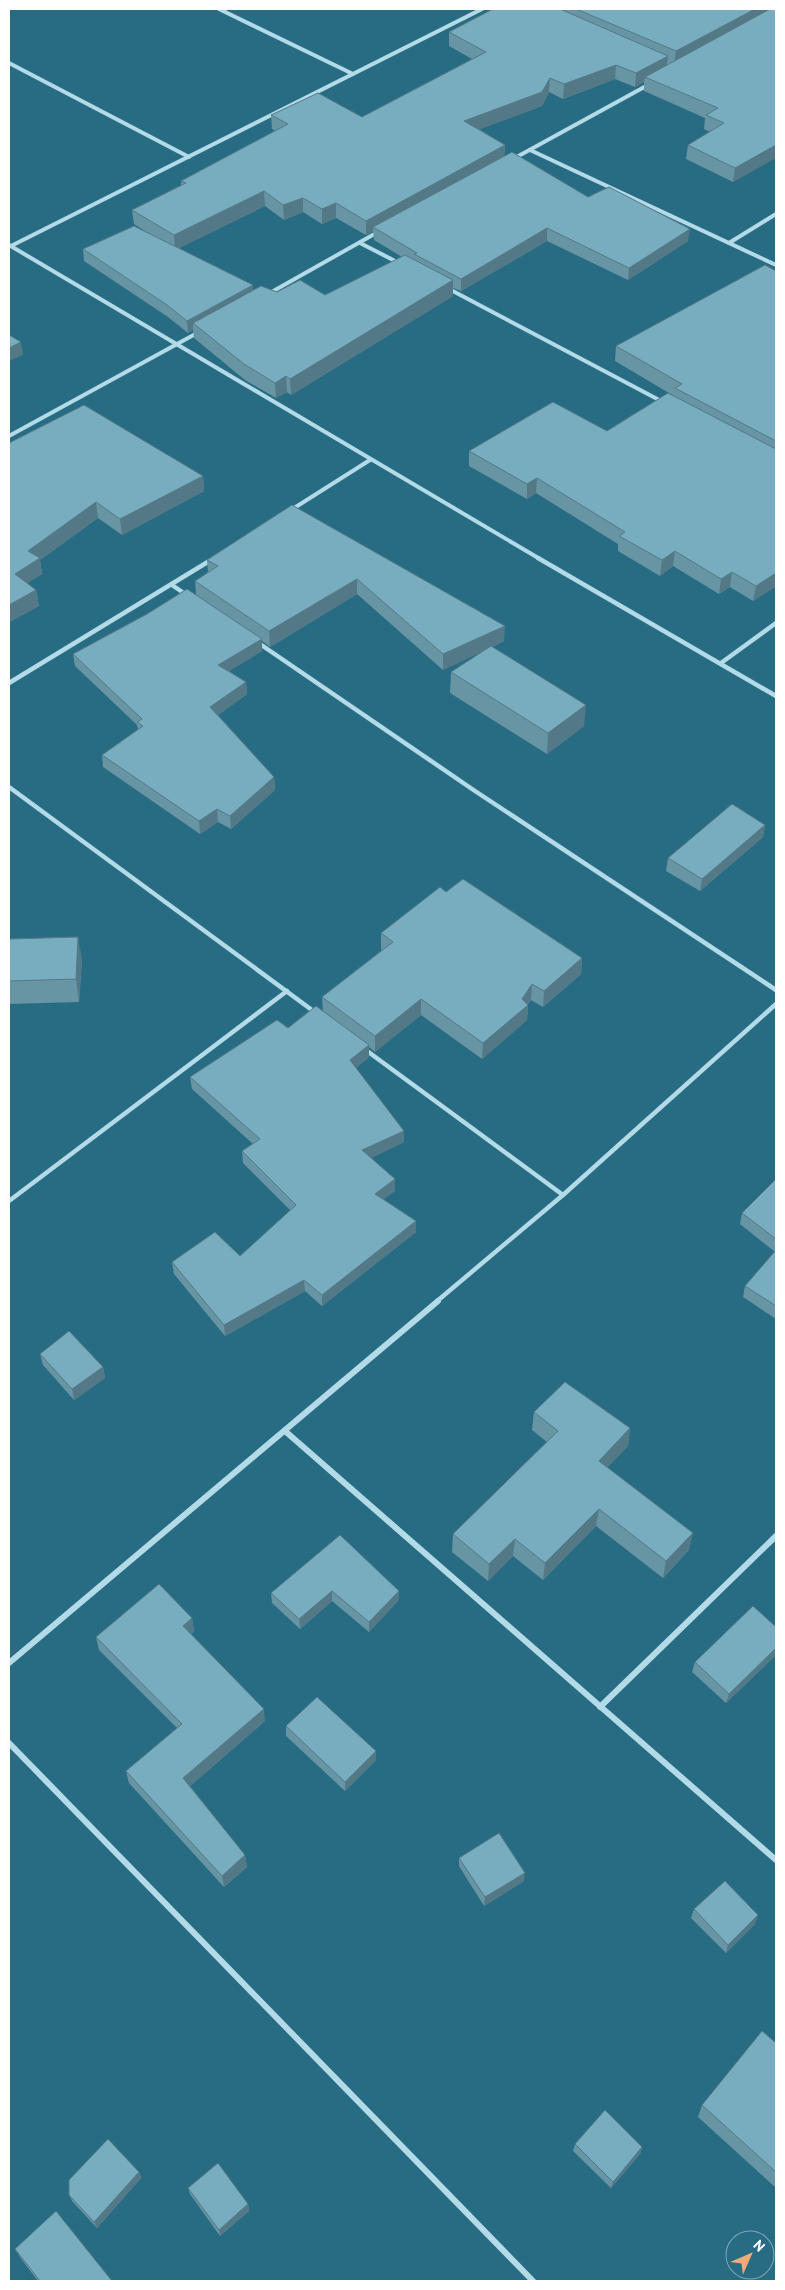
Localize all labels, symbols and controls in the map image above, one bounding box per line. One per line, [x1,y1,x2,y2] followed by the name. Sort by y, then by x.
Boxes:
[725,2230,775,2280] north arrow
[750,2236,769,2255] text: N

